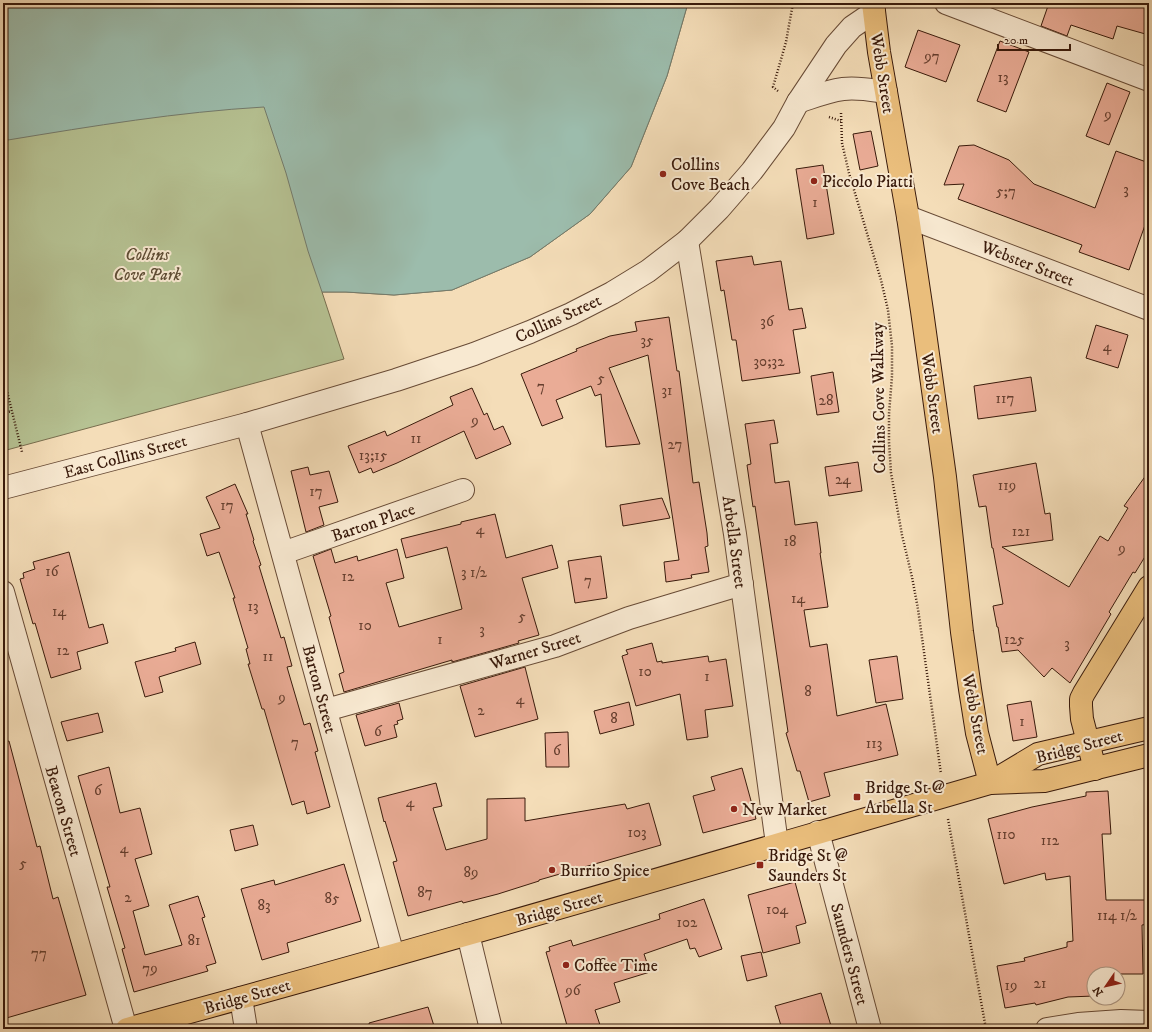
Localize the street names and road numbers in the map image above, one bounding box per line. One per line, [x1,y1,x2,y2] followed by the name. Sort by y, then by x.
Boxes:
[865,30,899,116] street label: Webb Street
[977,236,1078,292] street label: Webster Street
[512,289,605,348] street label: Collins Street
[867,321,891,474] street label: Collins Cove Walkway
[915,350,949,436] street label: Webb Street
[61,430,190,484] street label: East Collins Street
[717,494,751,590] street label: Arbella Street
[329,498,418,548] street label: Barton Place
[486,627,584,676] street label: Warner Street
[297,643,342,736] street label: Barton Street
[956,671,994,757] street label: Webb Street
[1033,725,1126,769] street label: Bridge Street
[40,763,87,860] street label: Beacon Street
[513,886,606,932] street label: Bridge Street
[825,901,873,1008] street label: Saunders Street
[201,974,294,1020] street label: Bridge Street

